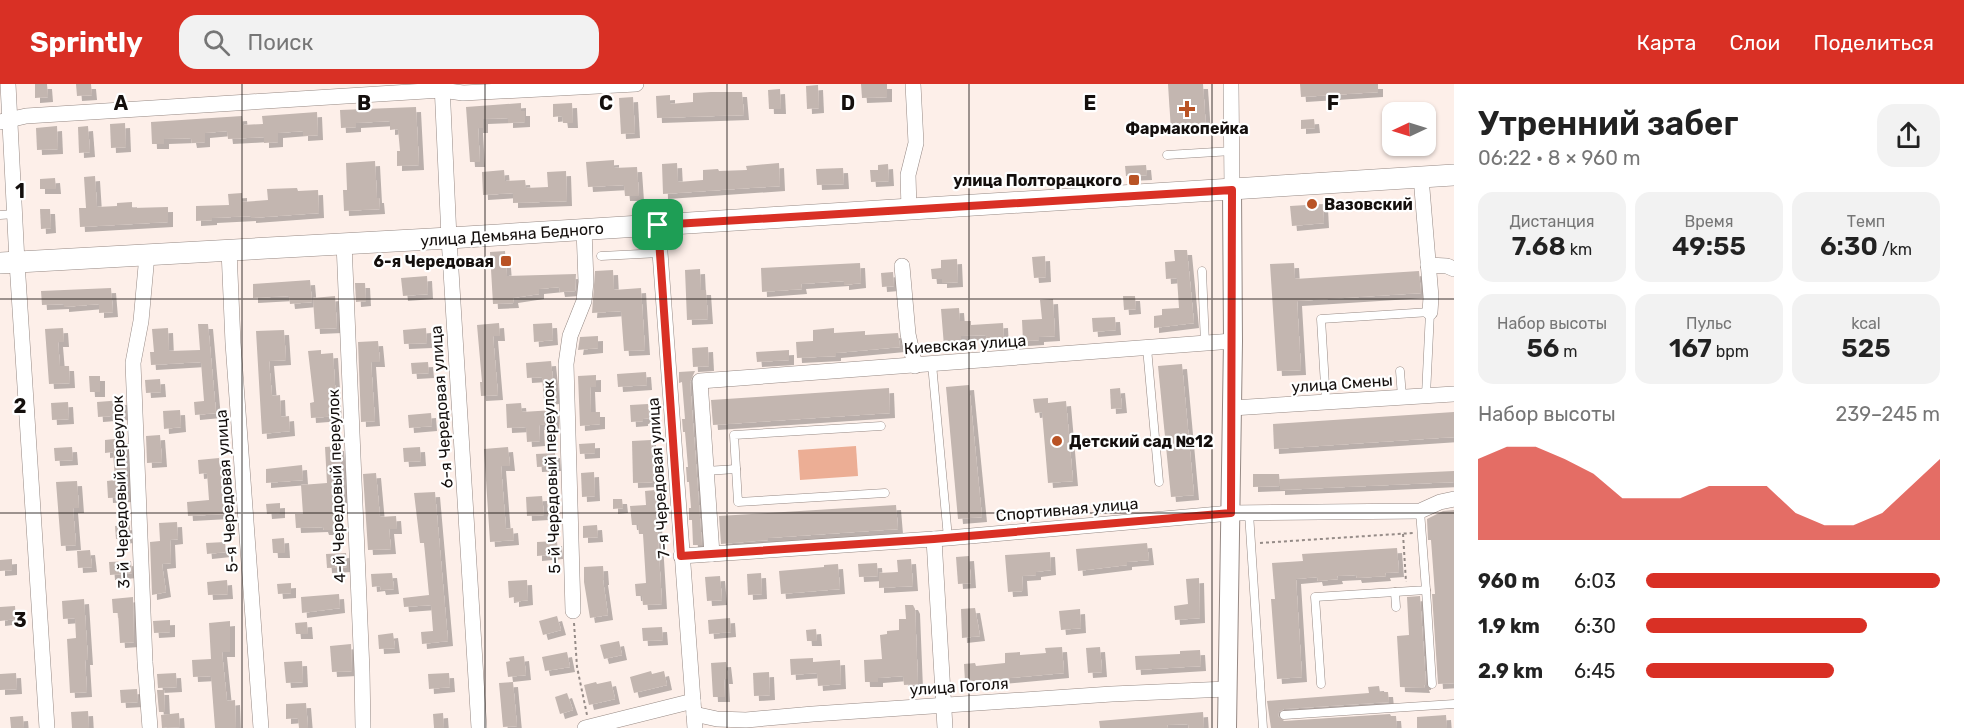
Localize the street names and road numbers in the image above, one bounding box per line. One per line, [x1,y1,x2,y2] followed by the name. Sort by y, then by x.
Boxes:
[420,219,604,250] street label: улица Демьяна Бедного
[426,325,457,489] street label: 6-я Чередовая улица
[903,331,1027,358] street label: Киевская улица
[1291,370,1393,397] street label: улица Смены
[539,380,564,574] street label: 5-й Чередовый переулок
[324,388,349,583] street label: 4-й Чередовый переулок
[108,394,133,589] street label: 3-й Чередовый переулок
[643,397,674,559] street label: 7-я Чередовая улица
[211,409,242,573] street label: 5-я Чередовая улица
[995,494,1139,525] street label: Спортивная улица
[909,674,1009,699] street label: улица Гоголя

